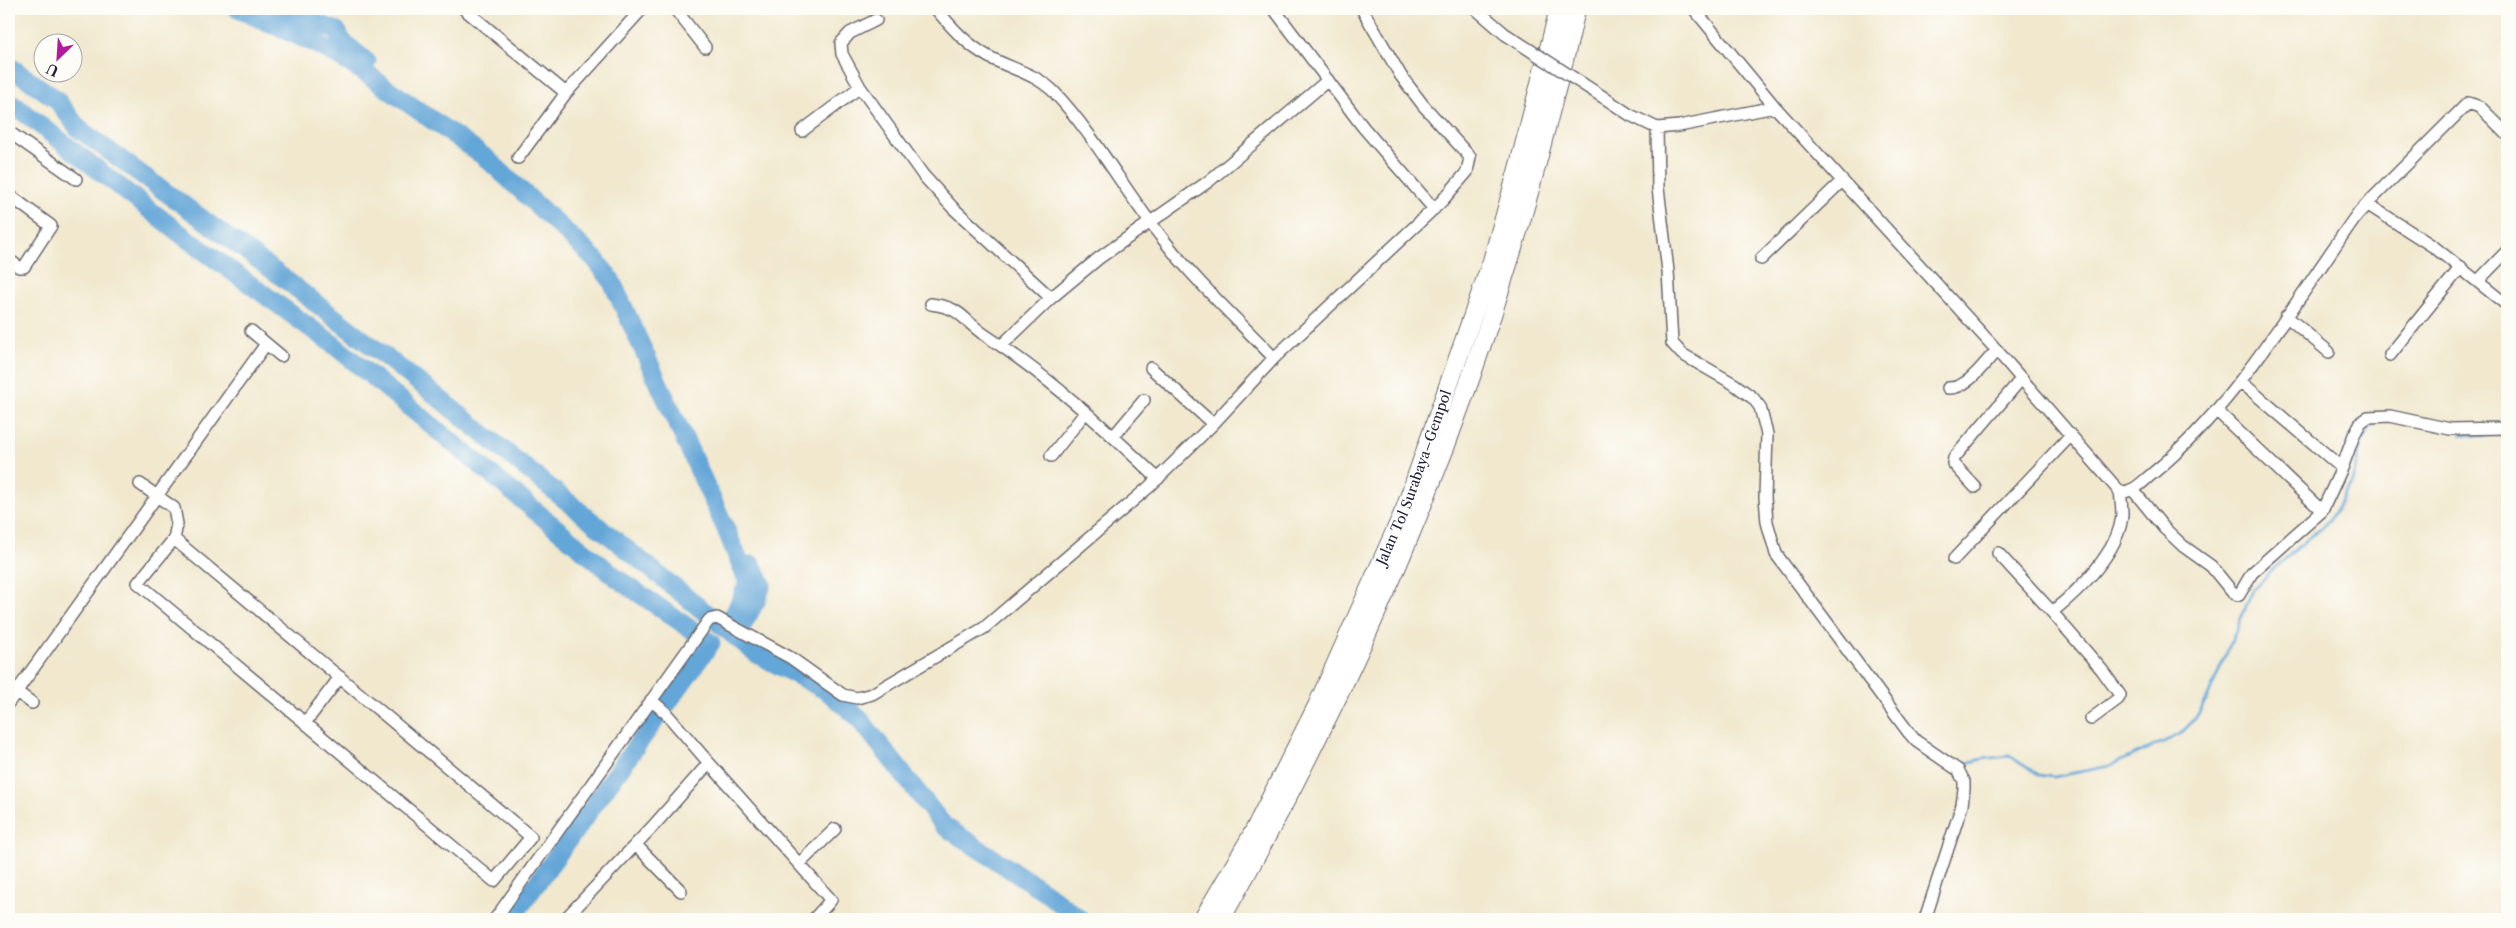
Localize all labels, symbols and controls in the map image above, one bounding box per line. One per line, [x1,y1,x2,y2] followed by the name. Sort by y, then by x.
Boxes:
[32,32,82,82] north arrow
[43,59,61,80] text: U
[1371,388,1455,570] street label: Jalan Tol Surabaya–Gempol

